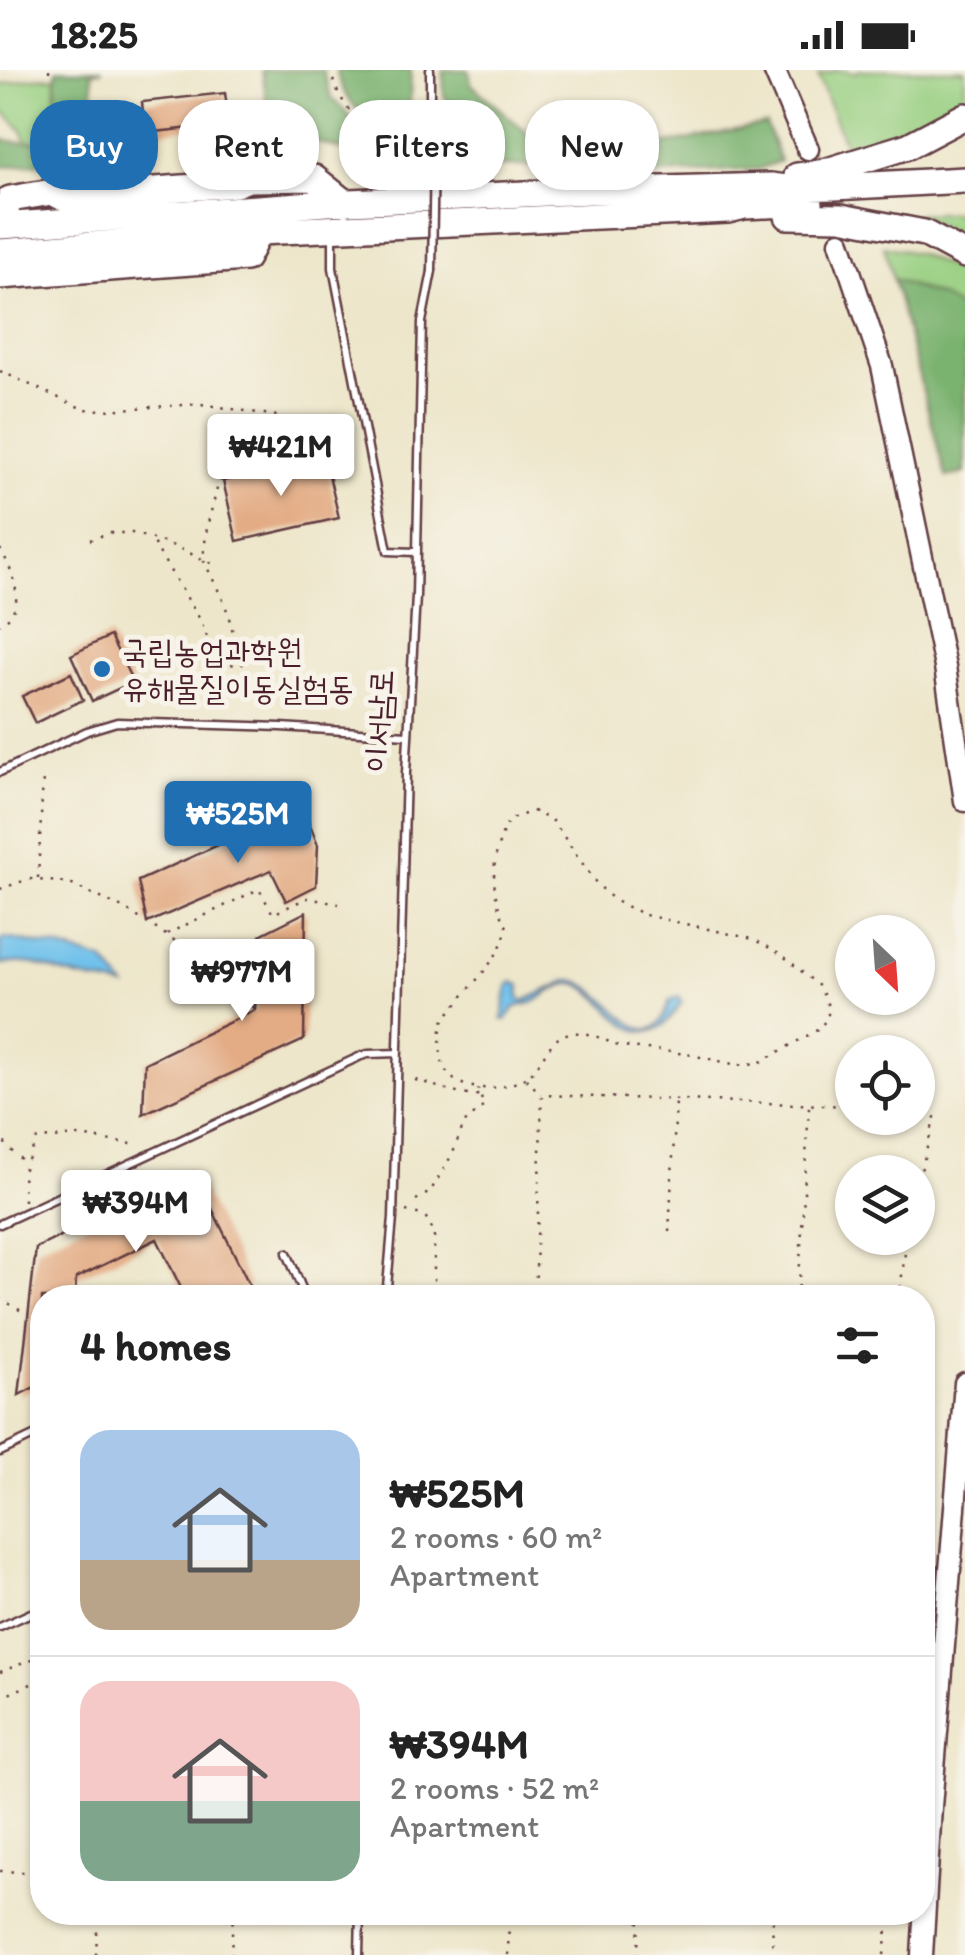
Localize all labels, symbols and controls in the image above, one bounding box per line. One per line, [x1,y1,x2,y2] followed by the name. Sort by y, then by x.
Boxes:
[50,12,138,58] text: 18:25
[30,100,158,190] chip: Buy
[178,100,319,190] chip: Rent
[339,100,505,190] chip: Filters
[525,100,659,190] chip: New
[211,414,351,499] pin: ₩421M
[229,427,333,465] text: ₩421M
[122,632,354,707] place label: 국립농업과학원 유해물질이동실험동
[91,658,113,680] marker: 국립농업과학원 유해물질이동실험동
[357,669,401,773] street label: 이서남로
[168,781,308,866] pin: ₩525M
[187,794,289,832] text: ₩525M
[835,915,935,1015] north arrow
[835,915,935,1255] map controls
[172,939,312,1024] pin: ₩977M
[192,952,293,990] text: ₩977M
[835,1035,935,1135] button: locate
[835,1155,935,1255] button: layers
[66,1170,206,1255] pin: ₩394M
[83,1183,189,1221] text: ₩394M
[830,1318,885,1373] icon: filters
[80,1320,231,1371] text: 4 homes
[390,1467,525,1518] text: ₩525M
[160,1470,280,1590] icon: home
[390,1518,602,1556] text: 2 rooms · 60 m²
[390,1556,539,1594] text: Apartment
[390,1718,529,1769] text: ₩394M
[160,1721,280,1841] icon: home
[390,1769,599,1807] text: 2 rooms · 52 m²
[390,1807,539,1845] text: Apartment

